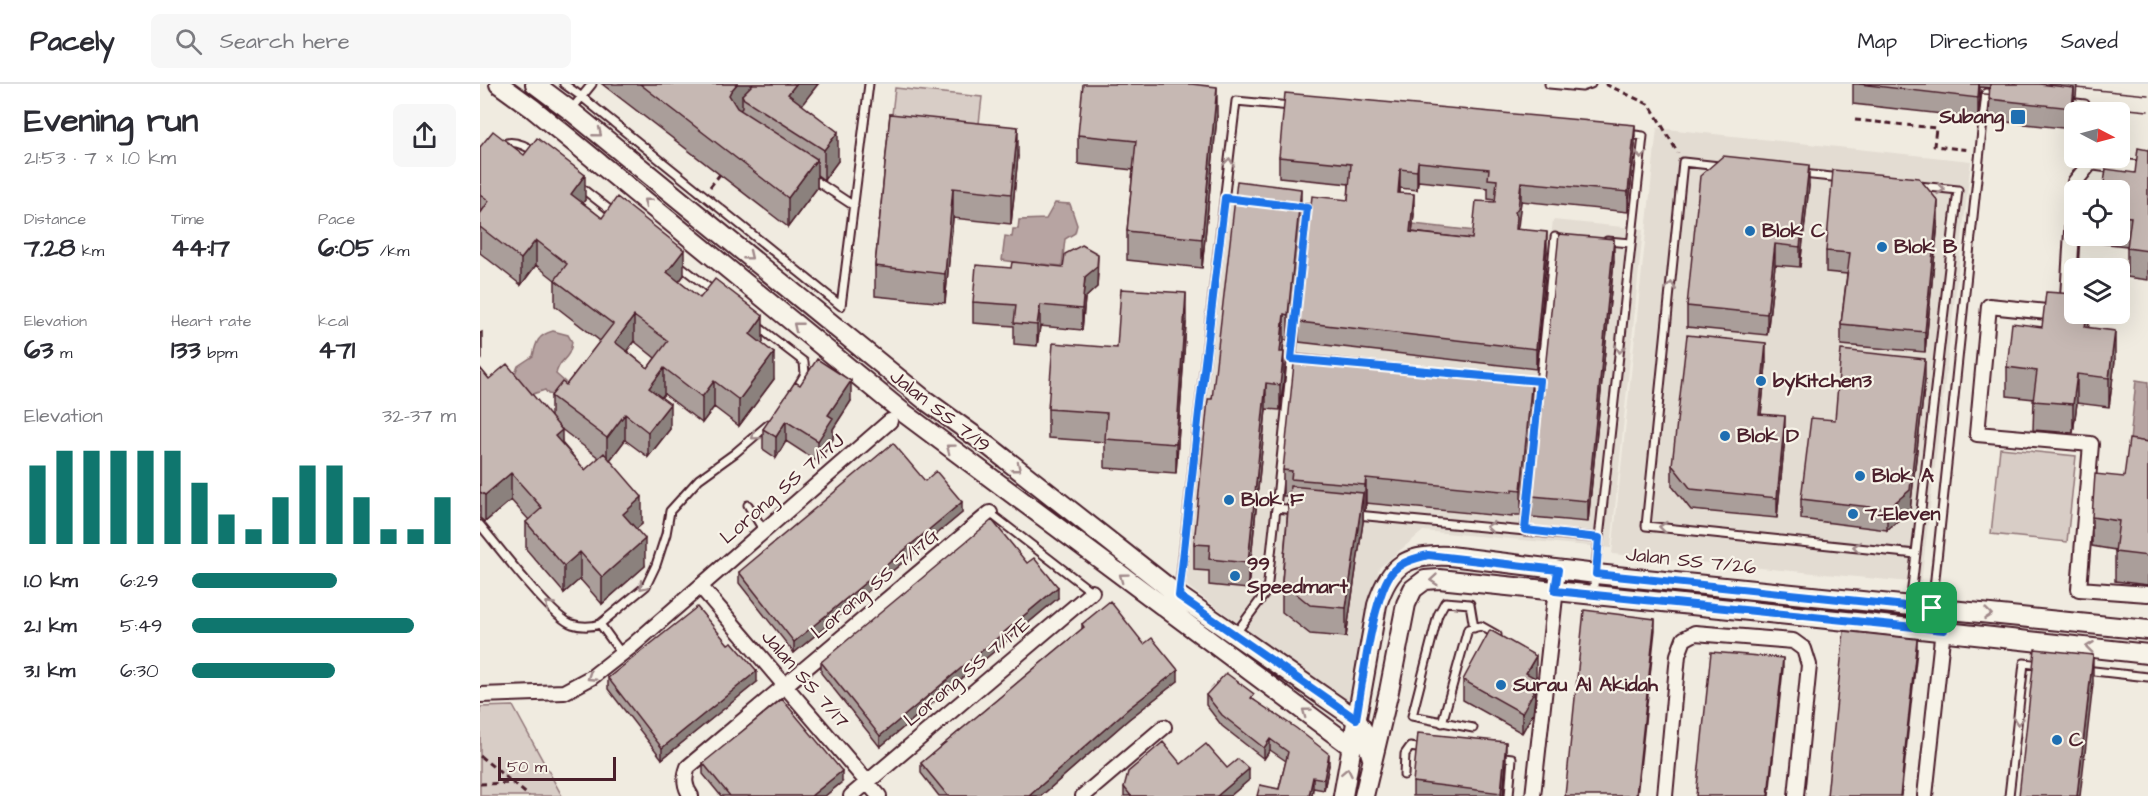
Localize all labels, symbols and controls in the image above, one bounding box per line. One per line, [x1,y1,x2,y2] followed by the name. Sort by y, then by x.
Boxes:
[151,14,571,68] search box
[30,22,115,61] text: Pacely
[172,25,205,58] icon: search
[220,26,350,57] text: Search here
[1857,27,1897,56] text: Map
[1930,27,2028,56] text: Directions
[2061,27,2118,56] text: Saved
[24,98,198,144] text: Evening run
[2064,102,2130,168] north arrow
[2064,102,2130,324] map controls
[1938,103,2005,132] place label: Subang
[393,104,456,167] button: share
[2009,108,2027,126] marker: Subang
[591,125,602,136] one-way arrow
[24,144,176,172] text: 21:53 · 7 × 1.0 km
[1635,150,1648,159] one-way arrow
[1222,158,1235,167] one-way arrow
[2064,180,2130,246] button: locate
[1937,182,1946,194] one-way arrow
[643,198,654,209] one-way arrow
[24,208,86,230] text: Distance
[171,208,205,230] text: Time
[318,208,355,230] text: Pace
[1762,217,1826,245] place label: Blok C
[1743,224,1757,238] marker: Blok C
[24,230,75,266] text: 7.28
[171,230,230,266] text: 44:17
[318,230,373,266] text: 6:05
[1894,233,1958,261] place label: Blok B
[75,240,104,262] text: km
[373,240,409,262] text: /km
[1875,240,1889,254] marker: Blok B
[742,249,753,260] one-way arrow
[2064,258,2130,324] button: layers
[1664,281,1677,291] one-way arrow
[24,310,87,332] text: Elevation
[171,310,251,332] text: Heart rate
[318,310,349,332] text: kcal
[793,322,804,333] one-way arrow
[24,332,54,368] text: 63
[171,332,201,368] text: 133
[318,332,355,368] text: 471
[54,342,72,364] text: m
[201,342,238,364] text: bpm
[1614,344,1627,353] one-way arrow
[884,363,996,459] street label: Jalan SS 7/19
[1773,367,1873,396] place label: byKitchen3
[1754,374,1768,388] marker: byKitchen3
[24,402,103,430] text: Elevation
[382,402,456,430] text: 32–37 m
[1737,422,1799,450] place label: Blok D
[714,427,851,552] street label: Lorong SS 7/17J
[751,429,762,440] one-way arrow
[1718,429,1732,443] marker: Blok D
[945,444,956,455] one-way arrow
[1010,461,1021,472] one-way arrow
[1872,462,1934,490] place label: Blok A
[1853,469,1867,483] marker: Blok A
[1241,486,1305,514] place label: Blok F
[1222,493,1236,507] marker: Blok F
[1864,500,1941,528] place label: 7-Eleven
[1846,507,1860,521] marker: 7-Eleven
[1486,521,1495,534] one-way arrow
[1659,521,1668,534] one-way arrow
[805,522,946,647] street label: Lorong SS 7/17G
[1624,540,1758,582] street label: Jalan SS 7/26
[1853,541,1862,554] one-way arrow
[1246,550,1349,601] place label: 99 Speedmart
[24,567,78,595] text: 1.0 km
[120,567,159,595] text: 6:29
[1228,569,1242,583] marker: 99 Speedmart
[1119,573,1130,584] one-way arrow
[1430,574,1439,587] one-way arrow
[639,580,650,590] one-way arrow
[1906,582,1957,633] pin
[1915,591,1948,624] icon: arrive
[545,602,556,612] one-way arrow
[1983,607,1992,620] one-way arrow
[898,611,1037,734] street label: Lorong SS 7/17E
[24,612,77,640] text: 2.1 km
[120,612,163,640] text: 5:49
[754,624,856,734] street label: Jalan SS 7/17
[2085,641,2094,654] one-way arrow
[24,657,75,685] text: 3.1 km
[120,657,159,685] text: 6:30
[586,670,597,681] one-way arrow
[1512,671,1659,699] place label: Surau Al Akidah
[1494,678,1508,692] marker: Surau Al Akidah
[1301,708,1312,719] one-way arrow
[2012,717,2024,726] one-way arrow
[2069,726,2084,754] place label: C
[2050,733,2064,747] marker: C
[498,754,616,782] scale bar
[507,756,547,778] text: 50 m
[1340,767,1353,777] one-way arrow

